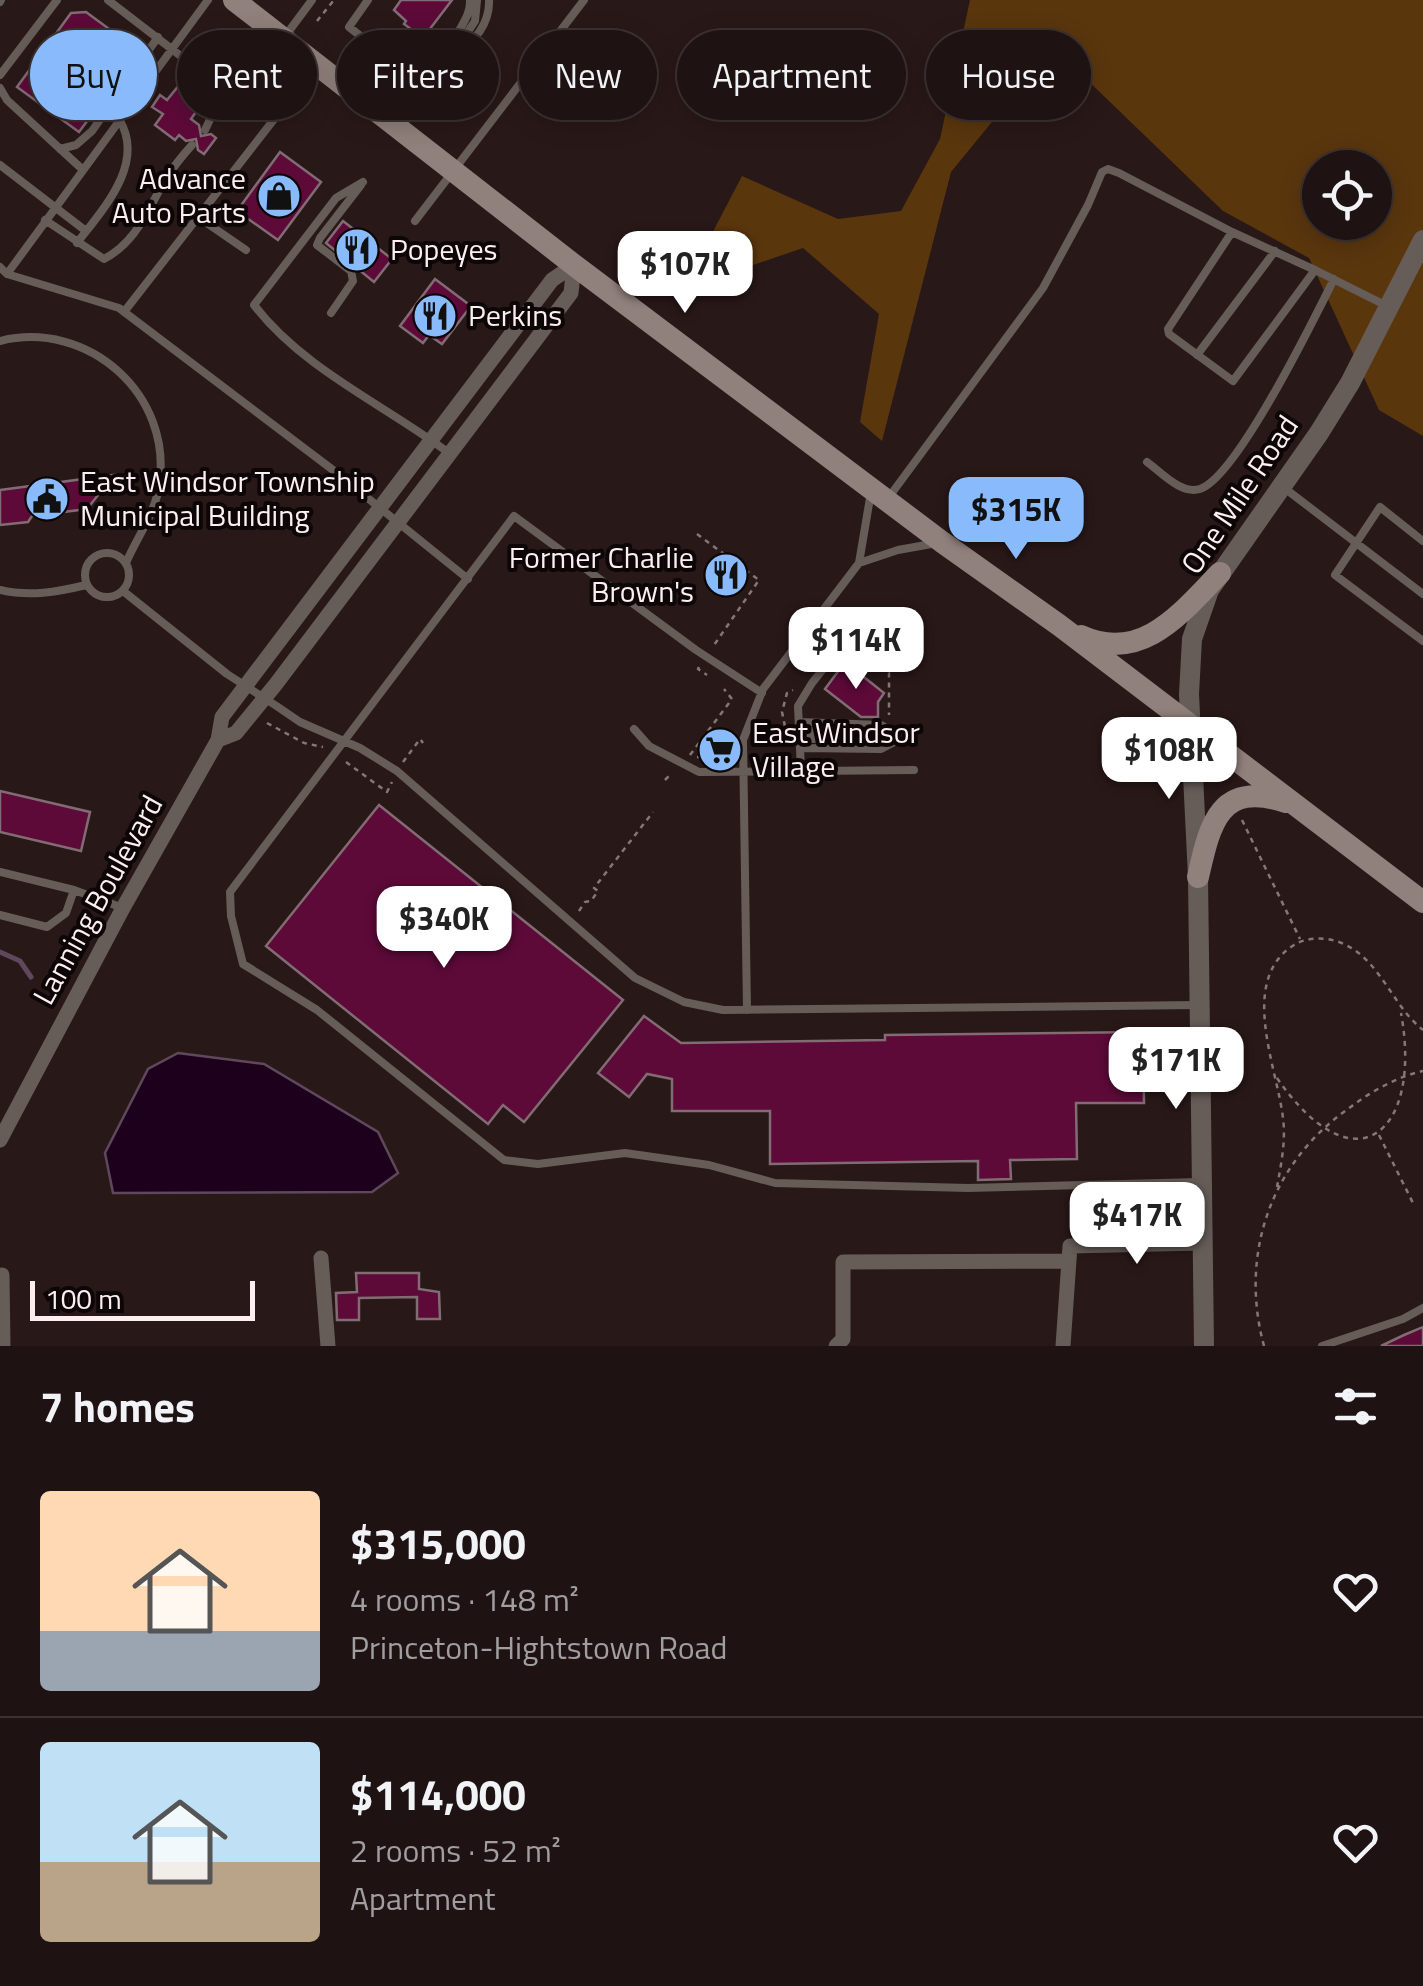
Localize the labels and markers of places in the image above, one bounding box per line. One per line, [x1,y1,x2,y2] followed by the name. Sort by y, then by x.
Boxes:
[112,155,246,235] place label: Advance Auto Parts
[256,173,302,219] shop icon: Advance Auto Parts
[390,226,498,272] place label: Popeyes
[334,227,380,273] restaurant icon: Popeyes
[615,231,755,316] pin: $107K
[468,292,562,338] place label: Perkins
[412,293,458,339] restaurant icon: Perkins
[80,458,375,538] place label: East Windsor Township Municipal Building
[24,476,70,522] public building icon: East Windsor Township Municipal Building
[946,477,1086,562] pin: $315K
[509,534,694,614] place label: Former Charlie Brown's
[703,552,749,598] restaurant icon: Former Charlie Brown's
[786,607,926,692] pin: $114K
[752,709,920,789] place label: East Windsor Village
[1099,717,1239,802] pin: $108K
[697,727,743,773] supermarket icon: East Windsor Village
[374,886,514,971] pin: $340K
[1106,1027,1246,1112] pin: $171K
[1067,1182,1207,1267] pin: $417K

